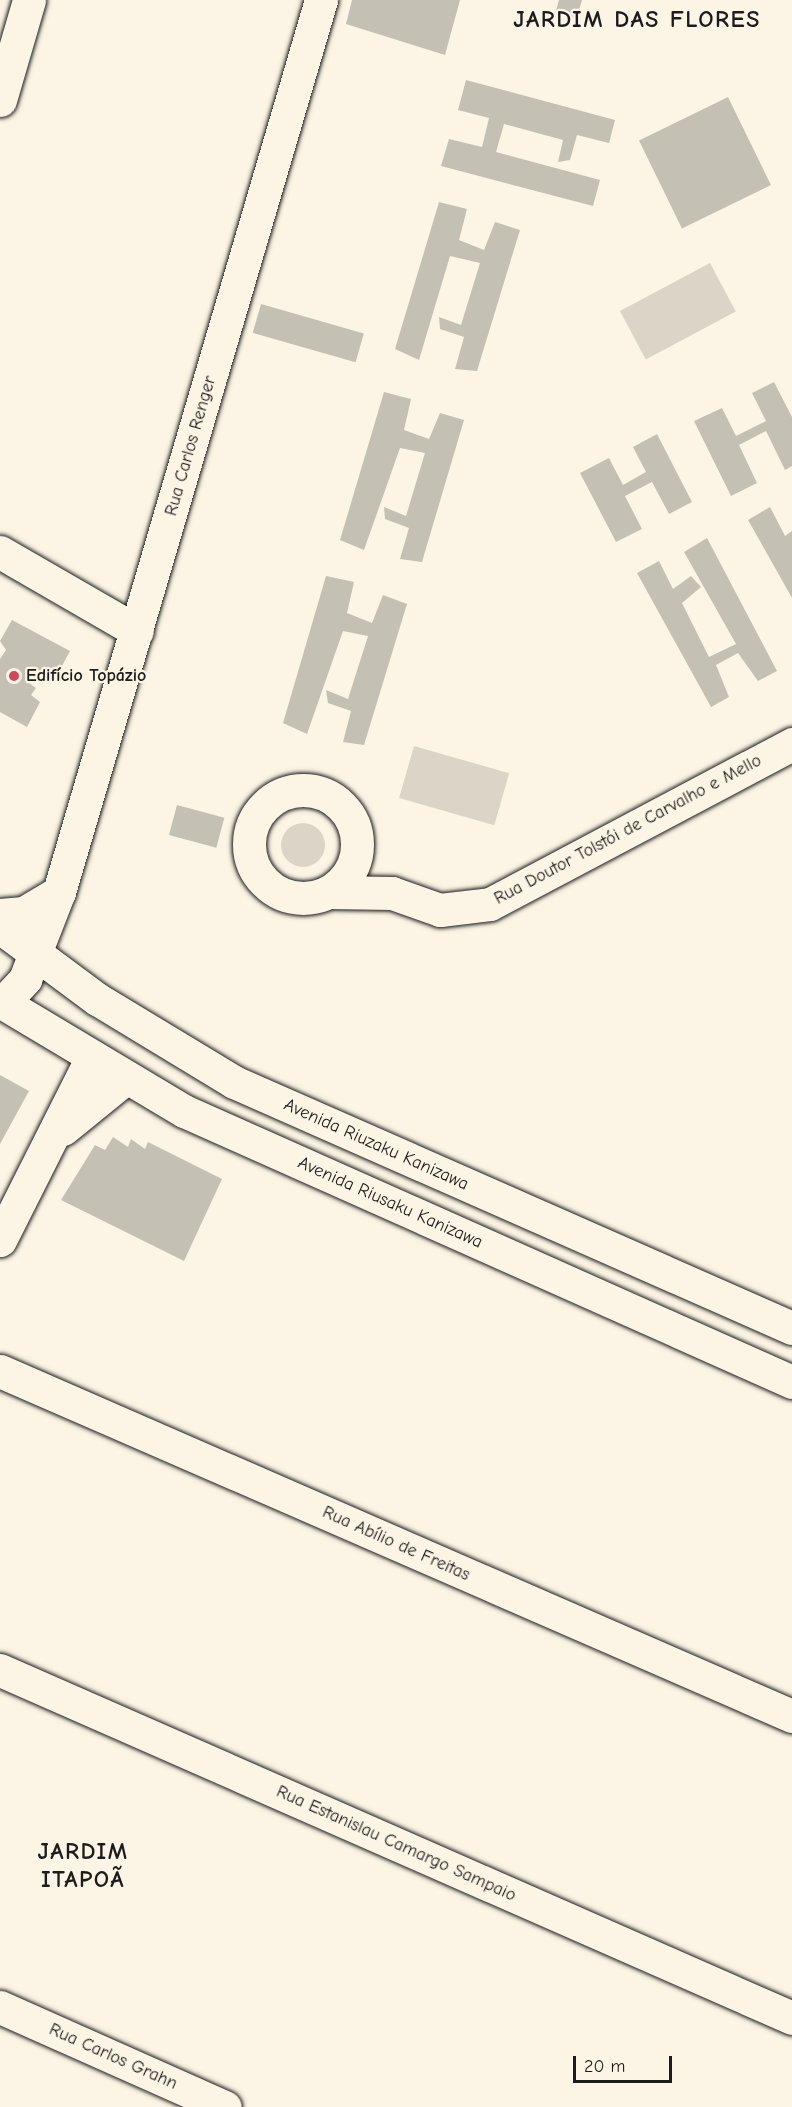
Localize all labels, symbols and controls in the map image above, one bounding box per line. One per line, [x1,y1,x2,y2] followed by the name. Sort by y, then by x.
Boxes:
[513,6,761,34] district label: JARDIM DAS FLORES
[161,373,221,519] street label: Rua Carlos Renger
[26,665,146,687] place label: Edifício Topázio
[7,669,21,683] marker: Edifício Topázio
[491,750,765,910] street label: Rua Doutor Tolstói de Carvalho e Mello
[280,1094,472,1196] street label: Avenida Riuzaku Kanizawa
[294,1152,486,1254] street label: Avenida Riusaku Kanizawa
[319,1502,473,1586] street label: Rua Abílio de Freitas
[273,1781,519,1907] street label: Rua Estanislau Camargo Sampaio
[38,1838,128,1894] district label: JARDIM ITAPOÃ
[46,2019,180,2095] street label: Rua Carlos Grahn
[576,2044,675,2082] scale bar
[584,2056,625,2077] text: 20 m

